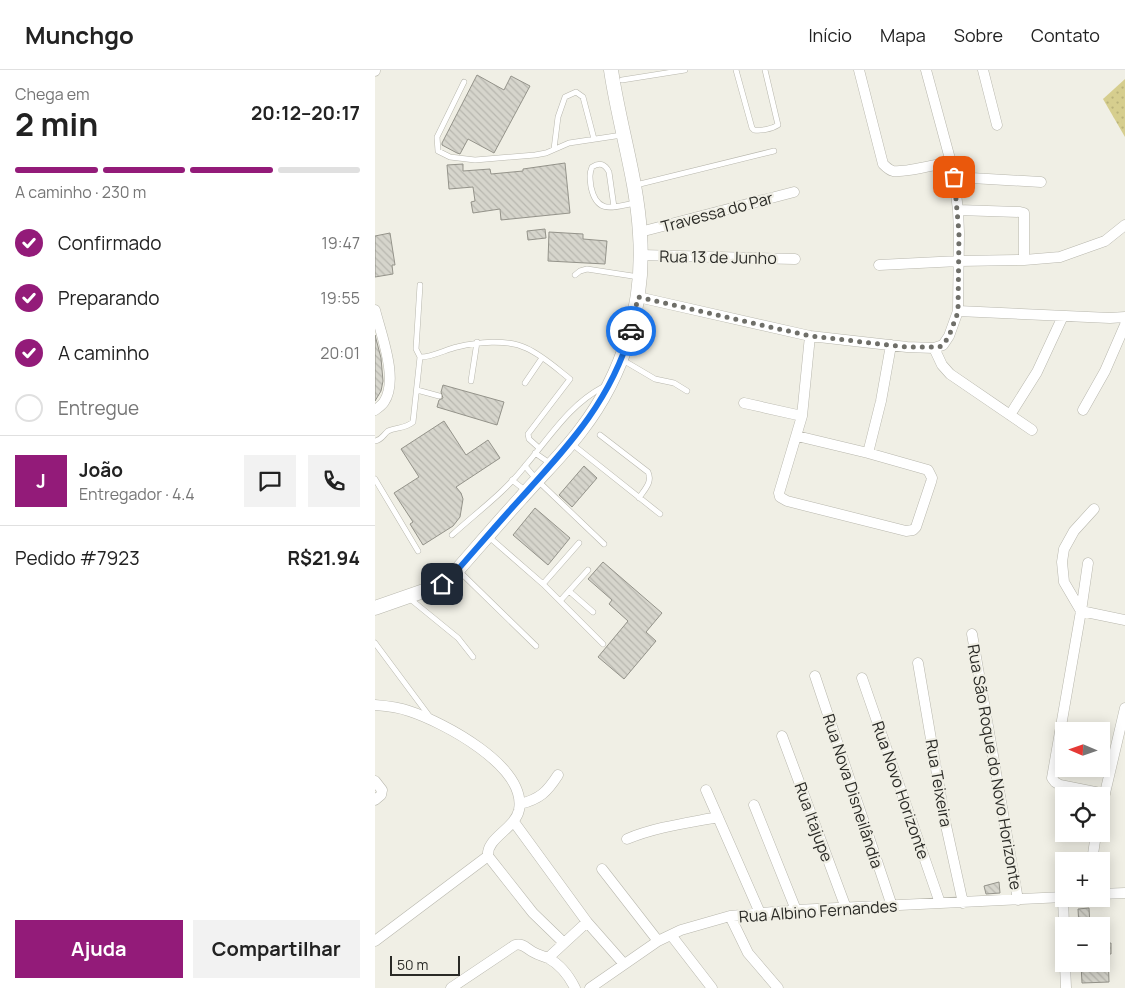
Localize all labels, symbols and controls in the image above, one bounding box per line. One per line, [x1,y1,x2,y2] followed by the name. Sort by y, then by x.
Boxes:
[25,18,134,51] text: Munchgo
[808,23,852,47] text: Início
[880,23,926,47] text: Mapa
[954,23,1003,47] text: Sobre
[1031,23,1100,47] text: Contato
[15,83,90,105] text: Chega em
[251,100,360,126] text: 20:12–20:17
[15,102,98,146] text: 2 min
[933,156,975,198] pin
[940,163,968,191] icon: bag
[15,181,146,203] text: A caminho · 230 m
[659,186,776,237] street label: Travessa do Par
[15,229,43,257] icon: check
[58,230,162,256] text: Confirmado
[322,232,360,254] text: 19:47
[659,245,777,269] street label: Rua 13 de Junho
[15,284,43,312] icon: check
[58,285,160,311] text: Preparando
[321,287,360,309] text: 19:55
[606,306,656,356] courier
[617,317,645,345] icon: car
[15,339,43,367] icon: check
[58,340,149,366] text: A caminho
[320,342,360,364] text: 20:01
[58,395,139,421] text: Entregue
[244,455,296,507] button: chat
[308,455,360,507] button: phone
[79,457,123,483] text: João
[36,468,46,494] text: J
[79,483,195,505] text: Entregador · 4.4
[15,545,140,571] text: Pedido #7923
[288,545,360,571] text: R$21.94
[421,563,463,605] pin
[428,570,456,598] icon: home
[963,642,1027,892] street label: Rua São Roque do Novo Horizonte
[818,711,888,871] street label: Rua Nova Disneilândia
[867,718,935,862] street label: Rua Novo Horizonte
[1055,722,1110,778] north arrow
[1055,722,1110,972] map controls
[920,737,958,829] street label: Rua Teixeira
[789,779,839,865] street label: Rua Itajupe
[1055,787,1110,842] button: locate
[1055,852,1110,907] button: +
[738,894,898,928] street label: Rua Albino Fernandes
[1055,917,1110,972] button: −
[15,920,183,978] button: Ajuda
[193,920,360,978] button: Compartilhar
[390,953,460,976] scale bar
[397,955,428,974] text: 50 m

